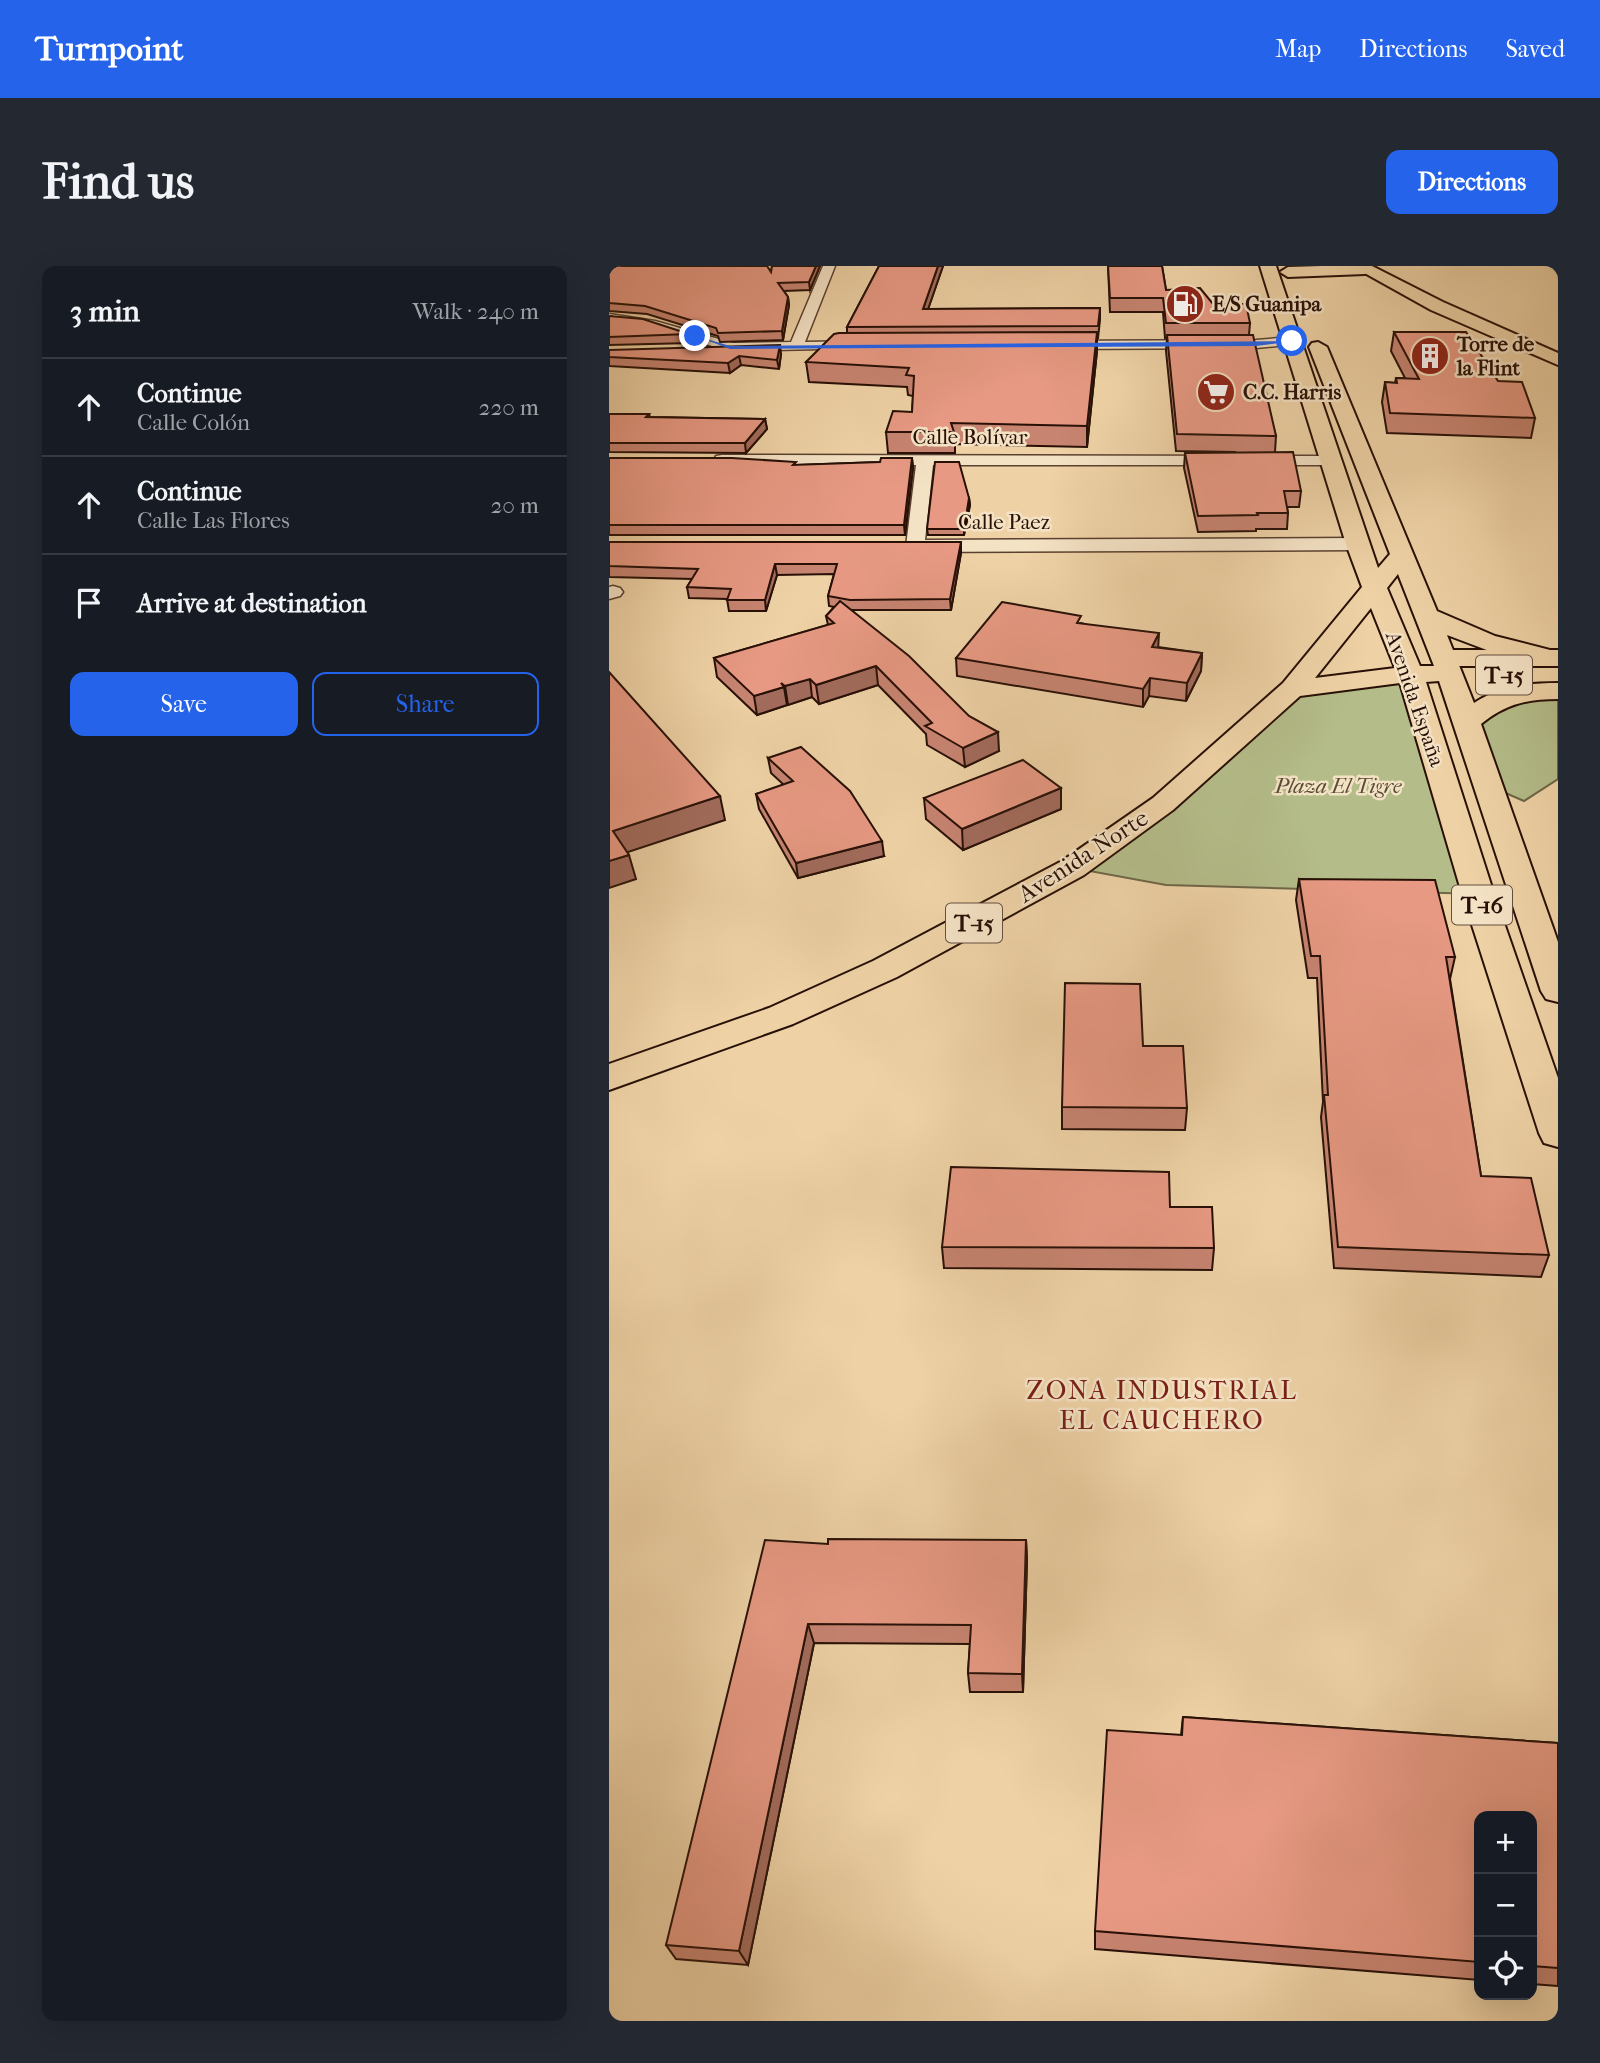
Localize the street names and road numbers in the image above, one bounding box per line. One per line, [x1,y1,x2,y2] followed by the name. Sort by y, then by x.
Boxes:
[913,425,1028,449] street label: Calle Bolívar
[958,510,1050,534] street label: Calle Paez
[1380,627,1449,770] street label: Avenida España
[1476,656,1532,694] road number: T-15
[1012,804,1153,909] street label: Avenida Norte
[1452,886,1512,925] road number: T-16
[946,904,1002,943] road number: T-15

